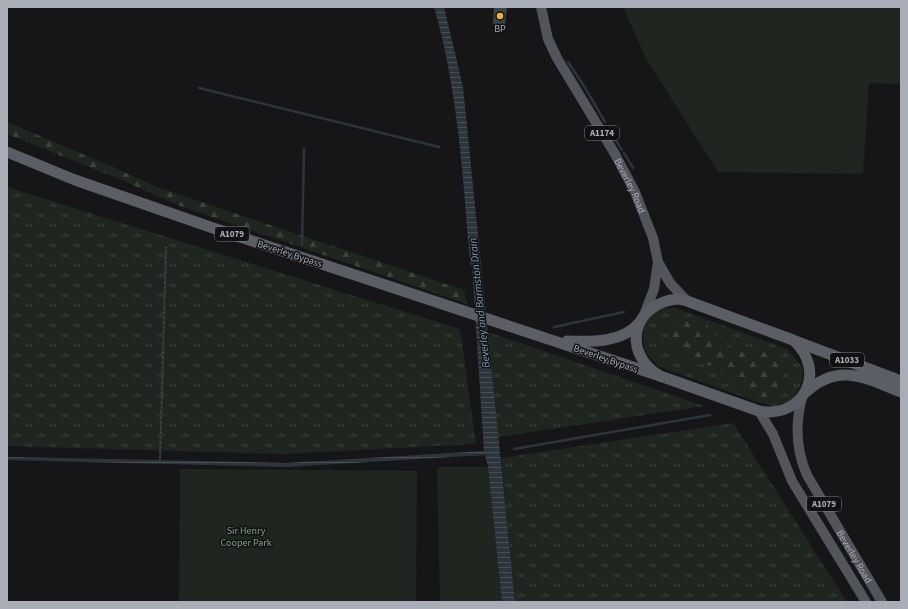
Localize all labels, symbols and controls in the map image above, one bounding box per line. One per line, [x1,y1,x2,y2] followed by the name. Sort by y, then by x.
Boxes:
[495,11,505,21] marker: BP
[494,22,506,36] place label: BP
[585,126,619,140] road number: A1174
[610,156,649,215] street label: Beverley Road
[215,227,249,241] road number: A1079
[255,237,324,271] street label: Beverley Bypass
[465,237,494,369] water label: Beverley and Barmston Drain
[572,341,640,377] street label: Beverley Bypass
[830,353,864,367] road number: A1033
[807,497,841,511] road number: A1079
[220,524,272,550] park label: Sir Henry Cooper Park
[833,527,875,586] street label: Beverley Road

